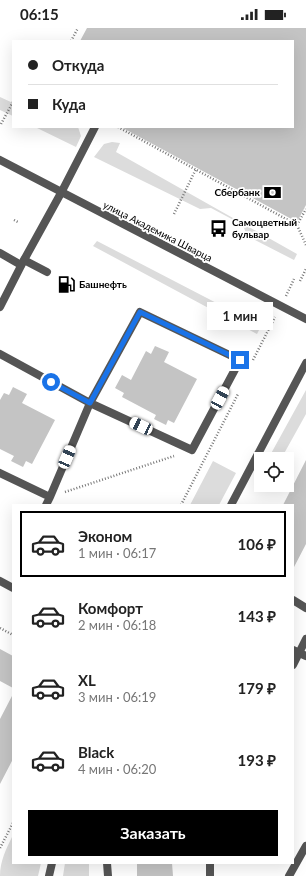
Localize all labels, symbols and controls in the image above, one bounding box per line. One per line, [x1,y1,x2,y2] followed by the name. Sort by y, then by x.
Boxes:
[20,5,59,23] text: 06:15
[52,56,104,74] text: Откуда
[52,95,86,113] text: Куда
[263,182,283,202] bank icon: Сбербанк
[215,186,261,198] place label: Сбербанк
[101,198,215,264] street label: улица Академика Шварца
[232,216,297,240] place label: Самоцветный бульвар
[209,218,229,238] bus stop icon: Самоцветный бульвар
[56,274,76,294] fuel station icon: Башнефть
[79,278,127,290] place label: Башнефть
[207,302,273,330] callout: 1 мин
[223,308,258,324] text: 1 мин
[231,351,249,369] route end
[42,373,60,391] route start
[209,385,231,411] car
[128,415,154,437] car
[57,444,77,470] car
[254,452,294,492] map controls
[254,452,294,492] button: locate
[30,526,66,562] icon: car
[78,527,132,545] text: Эконом
[238,535,276,553] text: 106 ₽
[78,545,156,561] text: 1 мин · 06:17
[30,598,66,634] icon: car
[78,599,143,617] text: Комфорт
[238,607,276,625] text: 143 ₽
[78,617,156,633] text: 2 мин · 06:18
[30,670,66,706] icon: car
[78,671,96,689] text: XL
[238,679,276,697] text: 179 ₽
[78,689,156,705] text: 3 мин · 06:19
[30,742,66,778] icon: car
[78,743,114,761] text: Black
[238,751,276,769] text: 193 ₽
[78,761,156,777] text: 4 мин · 06:20
[28,810,278,856] button: Заказать

